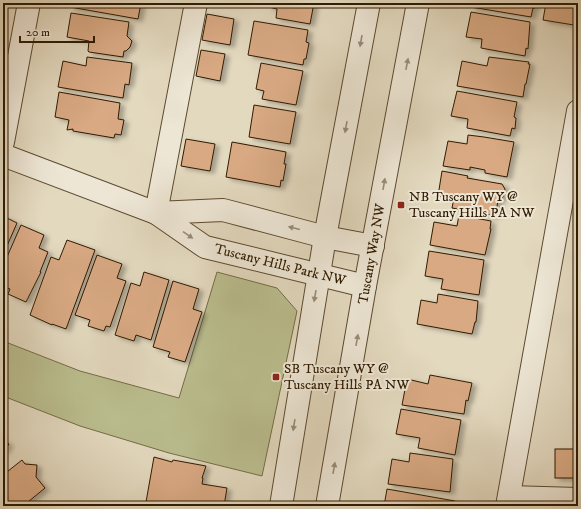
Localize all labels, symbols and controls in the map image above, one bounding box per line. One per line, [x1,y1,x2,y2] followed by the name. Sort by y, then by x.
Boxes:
[20,18,94,44] scale bar
[26,25,50,40] text: 20 m
[358,35,364,47] one-way arrow
[404,58,410,71] one-way arrow
[342,121,348,133] one-way arrow
[382,178,388,190] one-way arrow
[409,188,534,222] place label: NB Tuscany WY @ Tuscany Hills PA NW
[396,200,406,210] marker: NB Tuscany WY @ Tuscany Hills PA NW
[354,202,390,306] street label: Tuscany Way NW
[288,225,300,231] one-way arrow
[183,231,193,239] one-way arrow
[212,240,348,290] street label: Tuscany Hills Park NW
[312,290,318,302] one-way arrow
[354,334,360,346] one-way arrow
[284,360,409,394] place label: SB Tuscany WY @ Tuscany Hills PA NW
[271,372,281,382] marker: SB Tuscany WY @ Tuscany Hills PA NW
[291,418,297,431] one-way arrow
[331,462,337,474] one-way arrow

